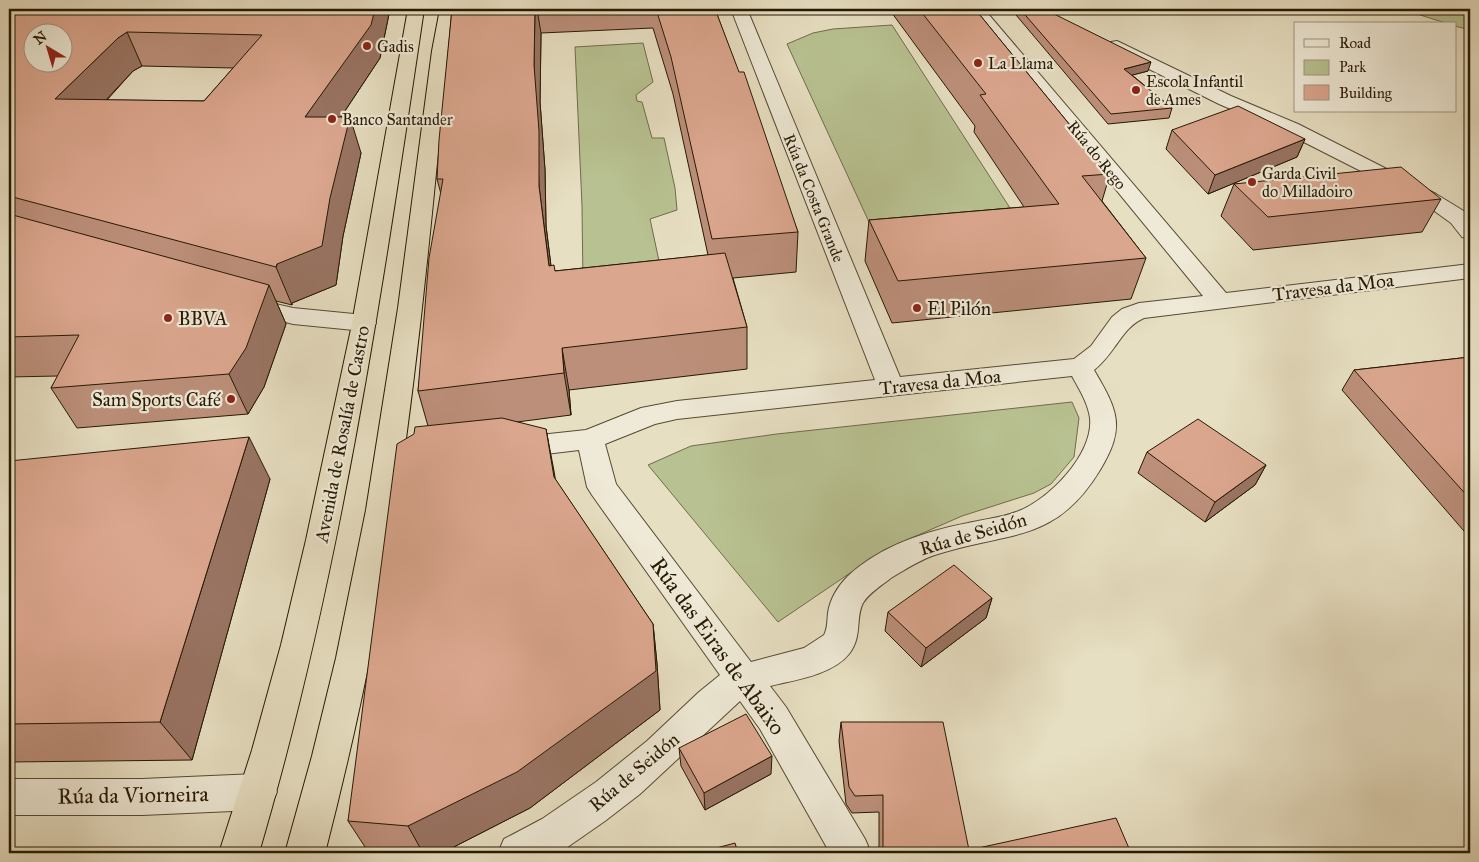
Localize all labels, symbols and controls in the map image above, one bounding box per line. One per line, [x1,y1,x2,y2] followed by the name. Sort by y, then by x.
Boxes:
[22,22,72,72] north arrow
[1294,22,1456,112] legend
[30,28,50,49] text: N
[1339,34,1371,52] text: Road
[377,37,414,56] place label: Gadis
[361,40,373,52] marker: Gadis
[988,54,1053,73] place label: La Llama
[972,57,984,69] marker: La Llama
[1339,58,1366,76] text: Park
[1146,72,1244,109] place label: Escola Infantil de Ames
[1130,84,1142,96] marker: Escola Infantil de Ames
[1339,84,1393,102] text: Building
[342,110,453,129] place label: Banco Santander
[326,113,338,125] marker: Banco Santander
[1063,117,1130,194] street label: Rúa do Rego
[780,131,849,265] street label: Rúa da Costa Grande
[1262,164,1353,201] place label: Garda Civil do Milladoiro
[1246,176,1258,188] marker: Garda Civil do Milladoiro
[1271,268,1396,306] street label: Travesa da Moa
[927,297,991,320] place label: El Pilón
[911,302,923,314] marker: El Pilón
[178,307,228,330] place label: BBVA
[162,312,174,324] marker: BBVA
[309,323,374,546] street label: Avenida de Rosalía de Castro
[878,364,1003,400] street label: Travesa da Moa
[92,388,221,411] place label: Sam Sports Café
[225,393,237,405] marker: Sam Sports Café
[917,508,1029,560] street label: Rúa de Seidón
[645,552,791,740] street label: Rúa das Eiras de Abaixo
[584,728,684,816] street label: Rúa de Seidón
[57,780,210,810] street label: Rúa da Viorneira

